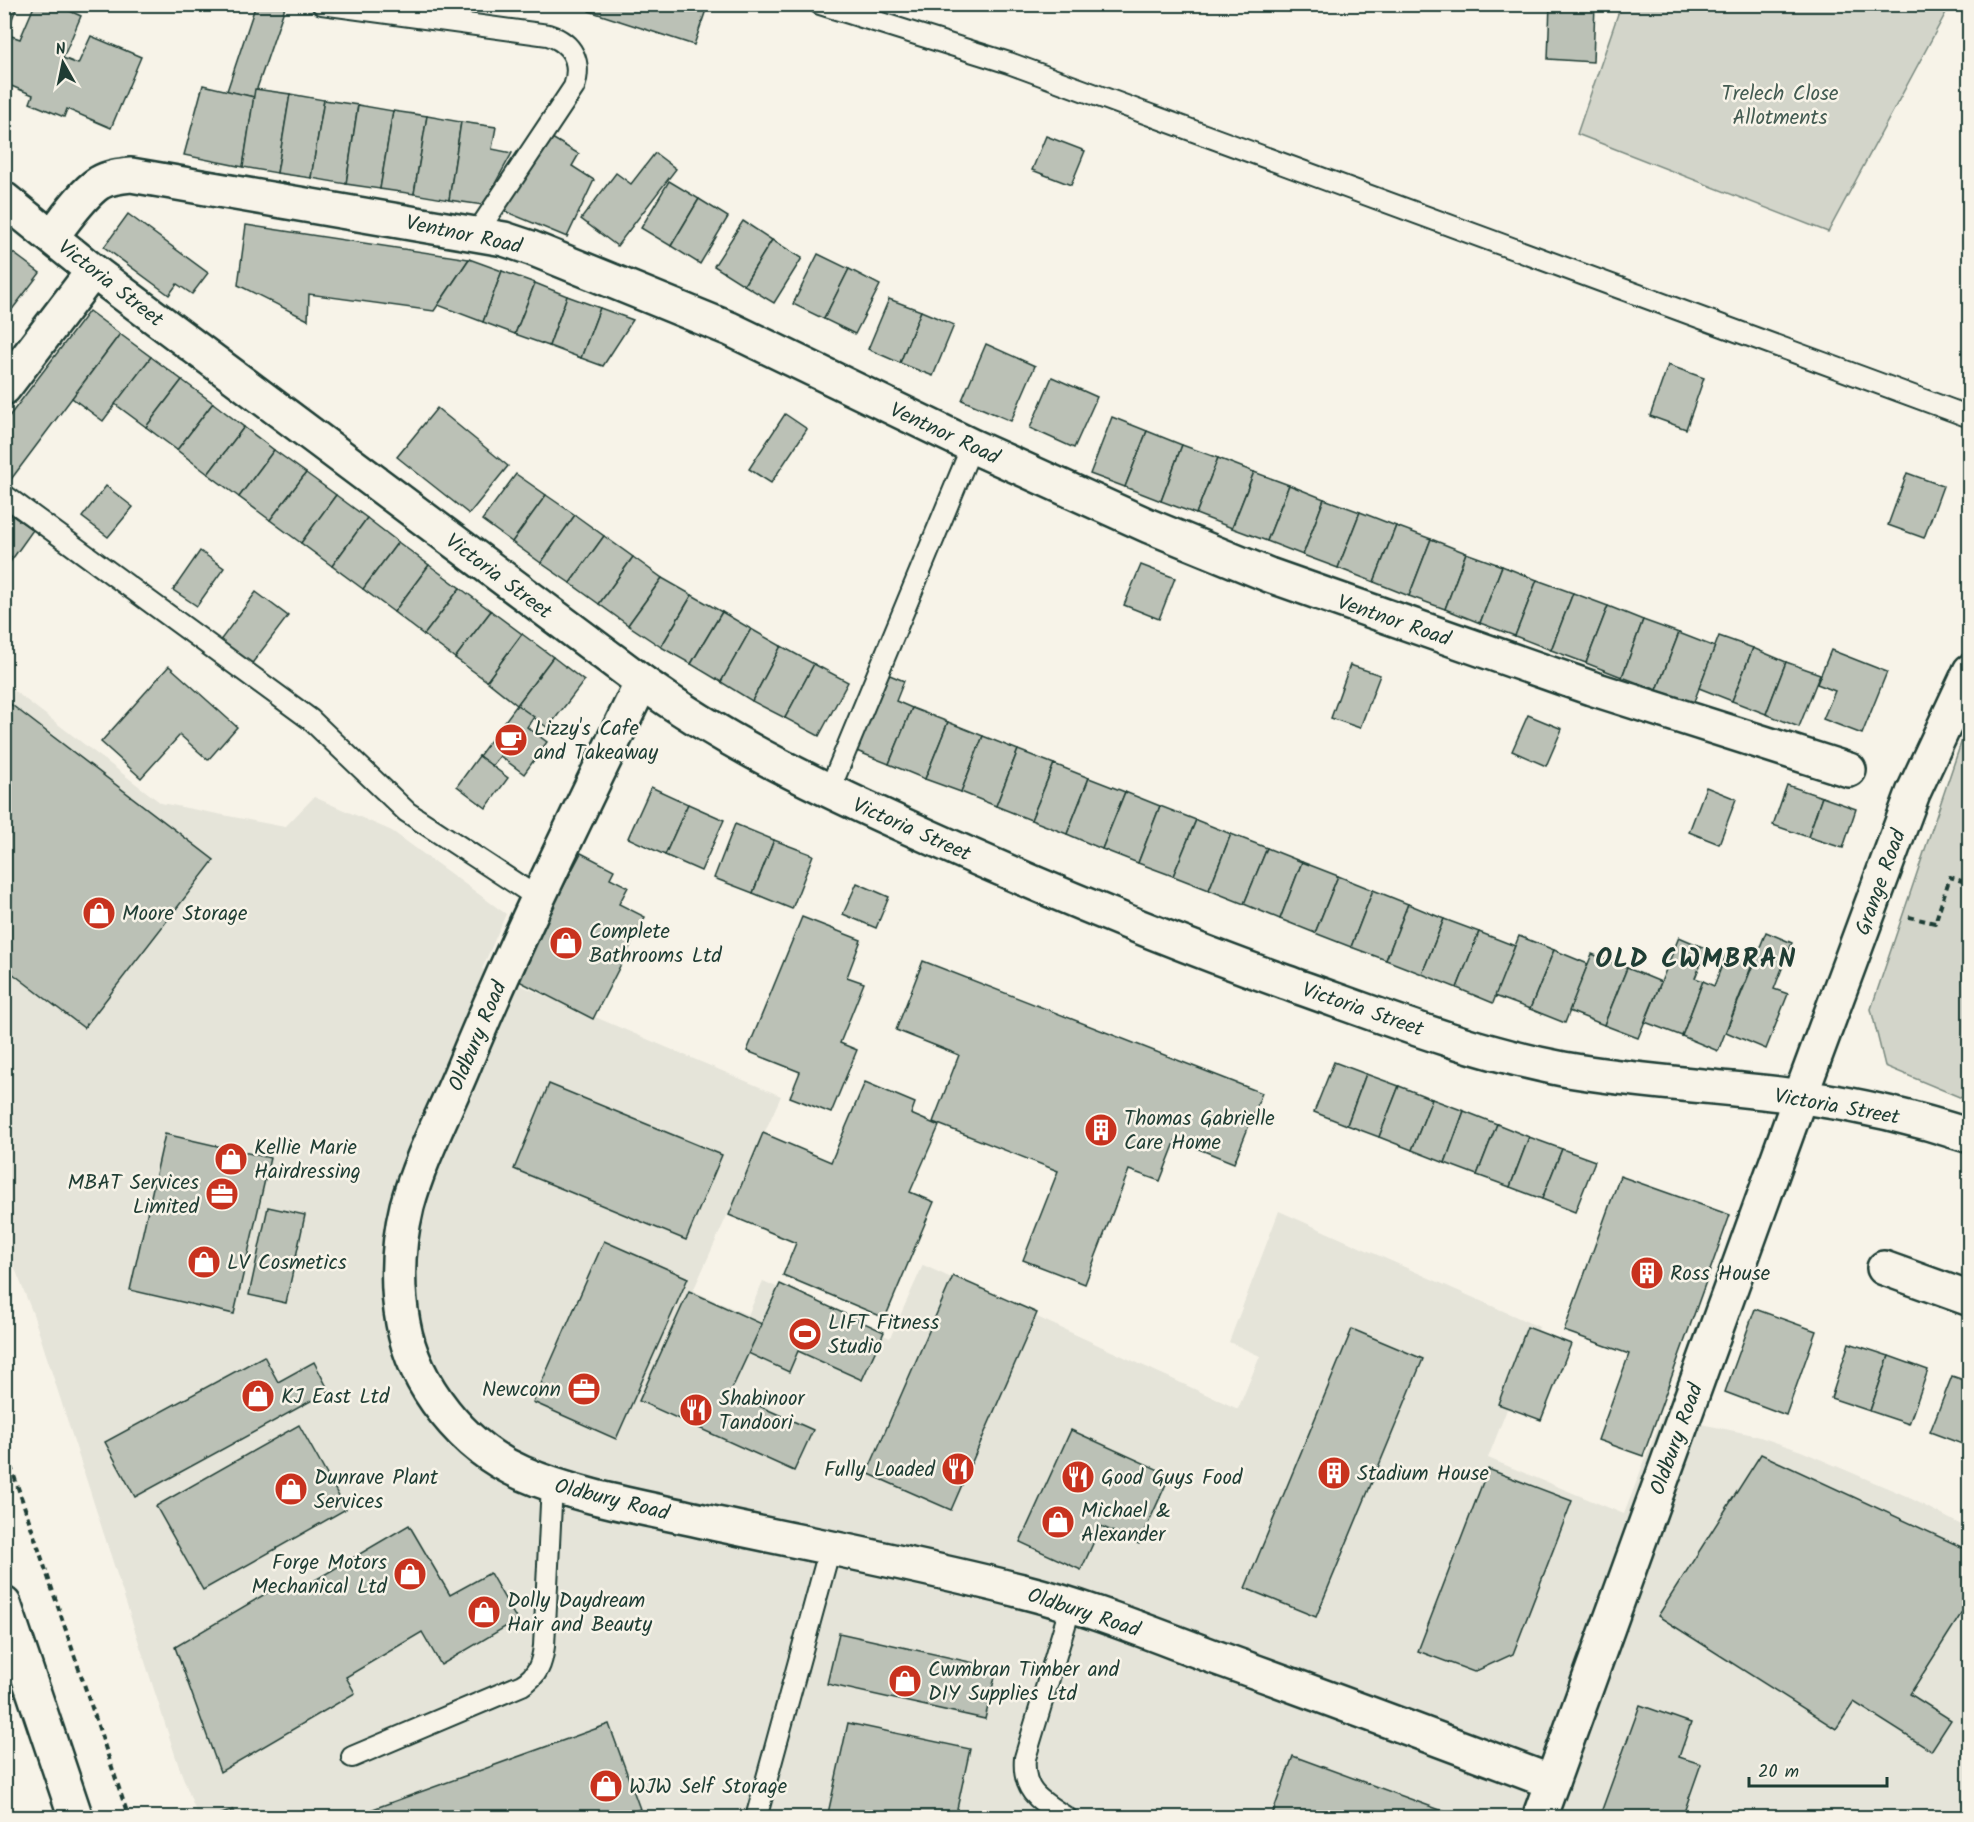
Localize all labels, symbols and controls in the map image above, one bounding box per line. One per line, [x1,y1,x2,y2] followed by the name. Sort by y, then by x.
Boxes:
[33,33,93,93] north arrow
[54,37,68,63] text: N
[1722,78,1839,135] park label: Trelech Close Allotments
[402,207,525,264] street label: Ventnor Road
[50,232,171,337] street label: Victoria Street
[884,394,1005,474] street label: Ventnor Road
[438,526,559,629] street label: Victoria Street
[1332,587,1455,656] street label: Ventnor Road
[534,713,658,770] place label: Lizzy's Cafe and Takeaway
[493,722,529,758] cafe icon: Lizzy's Cafe and Takeaway
[847,790,977,872] street label: Victoria Street
[1847,824,1916,940] street label: Grange Road
[81,895,117,931] shop icon: Moore Storage
[122,898,248,931] place label: Moore Storage
[589,916,722,973] place label: Complete Bathrooms Ltd
[548,925,584,961] shop icon: Complete Bathrooms Ltd
[1595,938,1797,981] district label: OLD CWMBRAN
[1297,974,1429,1047] street label: Victoria Street
[440,976,517,1097] street label: Oldbury Road
[1772,1080,1903,1135] street label: Victoria Street
[1124,1103,1275,1160] place label: Thomas Gabrielle Care Home
[1083,1112,1119,1148] building icon: Thomas Gabrielle Care Home
[254,1132,361,1189] place label: Kellie Marie Hairdressing
[213,1141,249,1177] shop icon: Kellie Marie Hairdressing
[67,1167,200,1224] place label: MBAT Services Limited
[204,1176,240,1212] office icon: MBAT Services Limited
[186,1244,222,1280] shop icon: LV Cosmetics
[227,1247,347,1280] place label: LV Cosmetics
[1629,1255,1665,1291] building icon: Ross House
[1670,1258,1771,1291] place label: Ross House
[828,1307,939,1364] place label: LIFT Fitness Studio
[787,1316,823,1352] sports icon: LIFT Fitness Studio
[566,1371,602,1407] office icon: Newconn
[482,1374,561,1407] place label: Newconn
[240,1378,276,1414] shop icon: KJ East Ltd
[1642,1378,1713,1500] street label: Oldbury Road
[281,1381,390,1414] place label: KJ East Ltd
[719,1383,805,1440] place label: Shabinoor Tandoori
[678,1392,714,1428] restaurant icon: Shabinoor Tandoori
[940,1451,976,1487] restaurant icon: Fully Loaded
[824,1454,936,1487] place label: Fully Loaded
[1316,1455,1352,1491] building icon: Stadium House
[1357,1458,1489,1491] place label: Stadium House
[1060,1459,1096,1495] restaurant icon: Good Guys Food
[314,1462,439,1519] place label: Dunrave Plant Services
[1101,1462,1243,1495] place label: Good Guys Food
[551,1470,673,1531] street label: Oldbury Road
[273,1471,309,1507] shop icon: Dunrave Plant Services
[1081,1495,1171,1552] place label: Michael & Alexander
[1040,1504,1076,1540] shop icon: Michael & Alexander
[252,1547,388,1604] place label: Forge Motors Mechanical Ltd
[392,1556,428,1592] shop icon: Forge Motors Mechanical Ltd
[1023,1580,1145,1647] street label: Oldbury Road
[507,1585,652,1642] place label: Dolly Daydream Hair and Beauty
[466,1594,502,1630] shop icon: Dolly Daydream Hair and Beauty
[928,1654,1120,1711] place label: Cwmbran Timber and DIY Supplies Ltd
[887,1663,923,1699] shop icon: Cwmbran Timber and DIY Supplies Ltd
[1749,1750,1887,1788] scale bar
[1758,1758,1799,1787] text: 20 m
[588,1768,624,1804] shop icon: WJW Self Storage
[629,1771,788,1804] place label: WJW Self Storage

